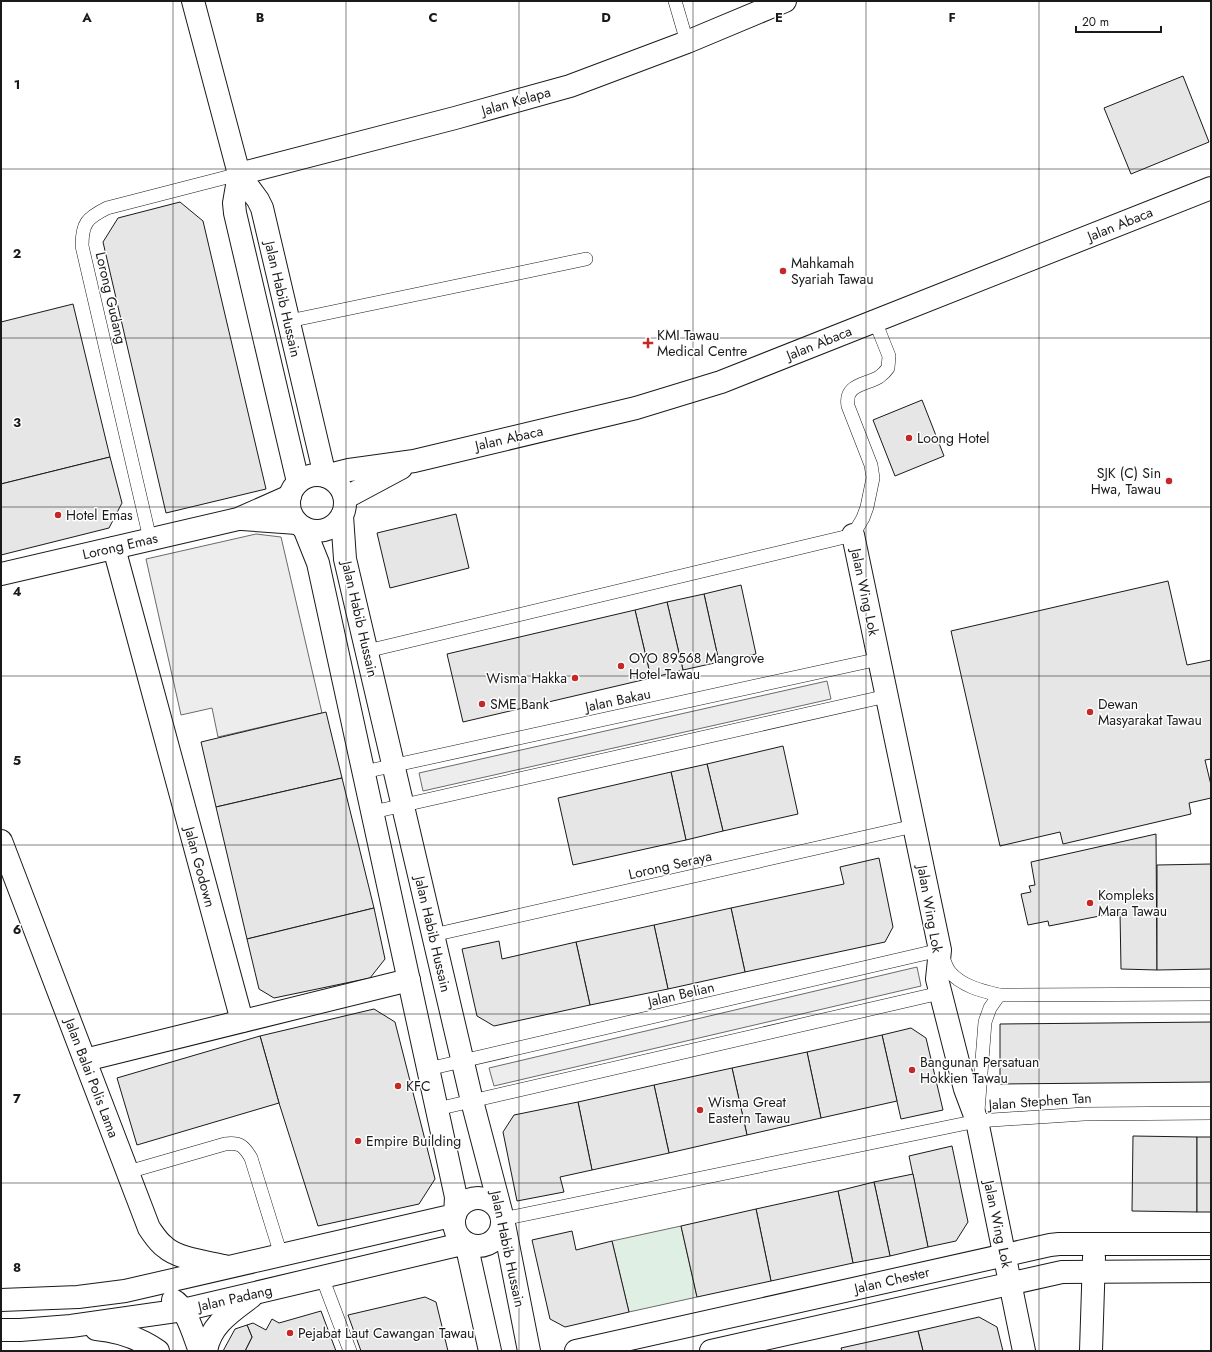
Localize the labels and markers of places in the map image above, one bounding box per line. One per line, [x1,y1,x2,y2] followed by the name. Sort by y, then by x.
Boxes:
[791,253,874,289] place label: Mahkamah Syariah Tawau
[778,266,788,276] marker: Mahkamah Syariah Tawau
[657,325,747,361] place label: KMI Tawau Medical Centre
[642,337,654,349] marker: KMI Tawau Medical Centre
[917,428,990,448] place label: Loong Hotel
[904,433,914,443] marker: Loong Hotel
[1091,463,1161,499] place label: SJK (C) Sin Hwa, Tawau
[1164,476,1174,486] marker: SJK (C) Sin Hwa, Tawau
[66,505,133,525] place label: Hotel Emas
[53,510,63,520] marker: Hotel Emas
[629,648,764,684] place label: OYO 89568 Mangrove Hotel Tawau
[616,661,626,671] marker: OYO 89568 Mangrove Hotel Tawau
[486,668,567,688] place label: Wisma Hakka
[570,673,580,683] marker: Wisma Hakka
[490,694,550,714] place label: SME Bank
[1098,694,1202,730] place label: Dewan Masyarakat Tawau
[477,699,487,709] marker: SME Bank
[1085,707,1095,717] marker: Dewan Masyarakat Tawau
[1098,885,1167,921] place label: Kompleks Mara Tawau
[1085,898,1095,908] marker: Kompleks Mara Tawau
[920,1052,1039,1088] place label: Bangunan Persatuan Hokkien Tawau
[907,1065,917,1075] marker: Bangunan Persatuan Hokkien Tawau
[406,1076,431,1096] place label: KFC
[393,1081,403,1091] marker: KFC
[708,1092,790,1128] place label: Wisma Great Eastern Tawau
[695,1105,705,1115] marker: Wisma Great Eastern Tawau
[366,1131,461,1151] place label: Empire Building
[353,1136,363,1146] marker: Empire Building
[298,1323,474,1343] place label: Pejabat Laut Cawangan Tawau
[285,1328,295,1338] marker: Pejabat Laut Cawangan Tawau

